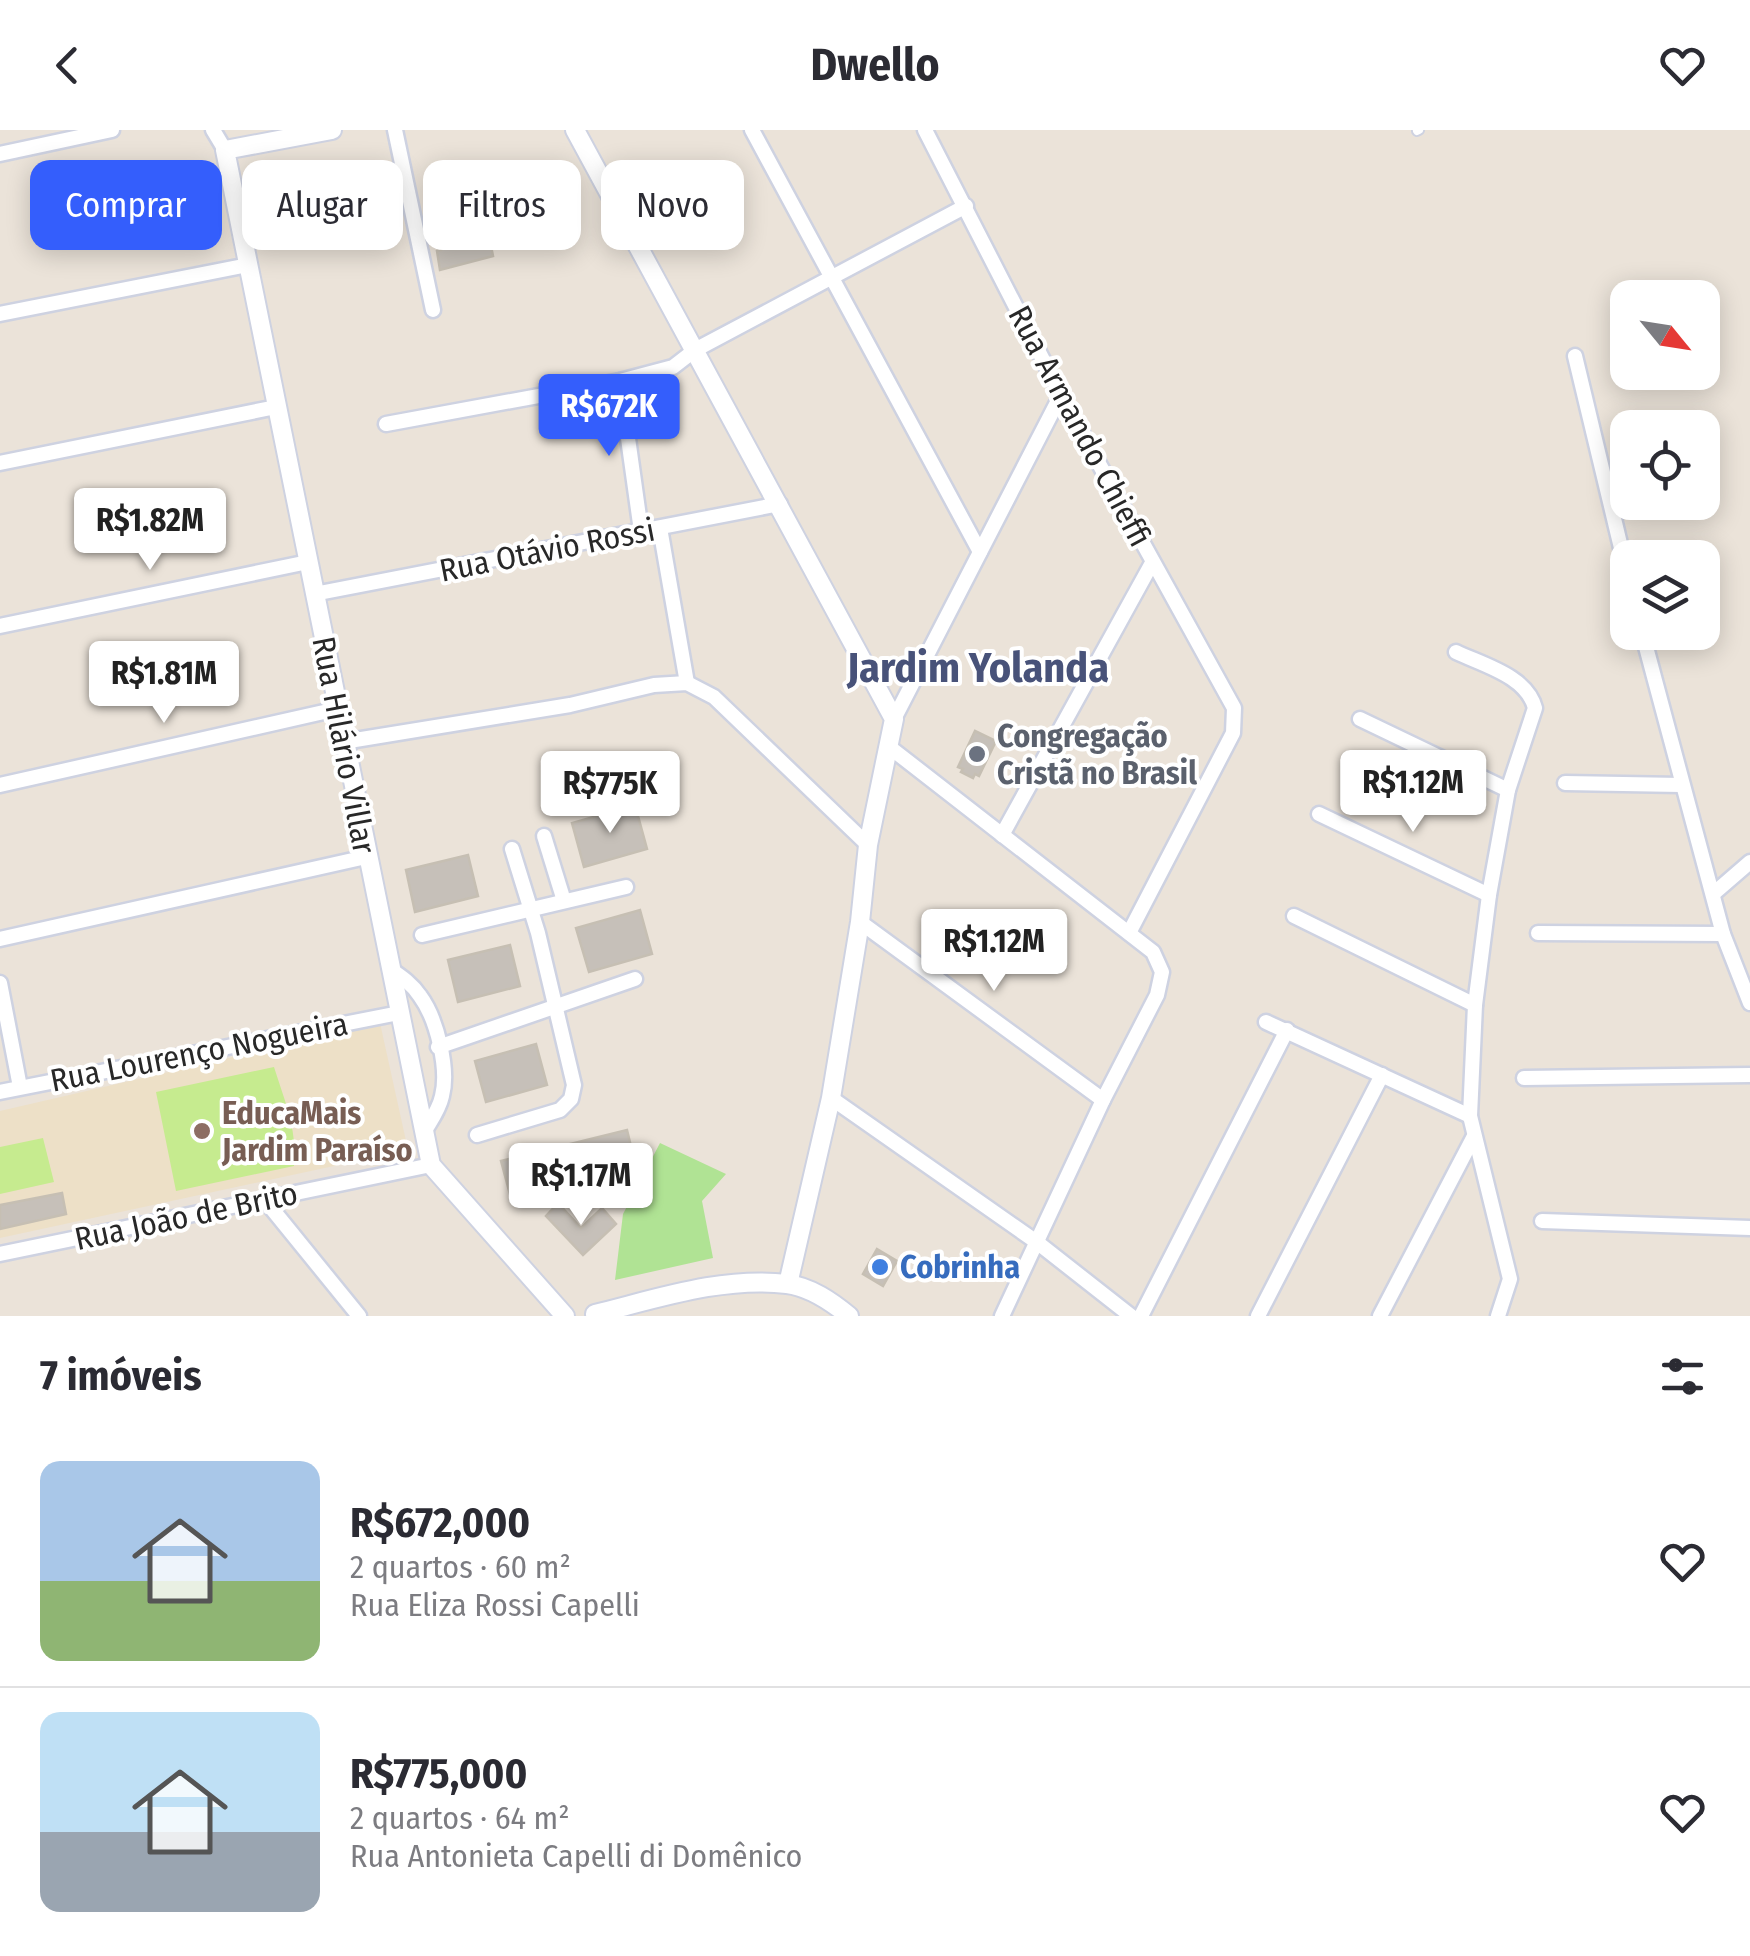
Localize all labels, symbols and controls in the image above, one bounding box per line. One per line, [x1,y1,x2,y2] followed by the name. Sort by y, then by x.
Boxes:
[40,38,95,93] icon: back
[811,38,939,92] text: Dwello
[1655,38,1710,93] icon: heart
[30,160,222,250] chip: Comprar
[242,160,403,250] chip: Alugar
[423,160,581,250] chip: Filtros
[601,160,744,250] chip: Novo
[1610,280,1720,390] north arrow
[1610,280,1720,650] map controls
[1000,299,1160,553] street label: Rua Armando Chieffi
[528,374,690,459] pin: R$672K
[561,387,657,425] text: R$672K
[1610,410,1720,520] button: locate
[58,488,242,573] pin: R$1.82M
[96,501,204,539] text: R$1.82M
[436,511,658,589] street label: Rua Otávio Rossi
[1610,540,1720,650] button: layers
[304,633,384,857] street label: Rua Hilário Villar
[72,641,256,726] pin: R$1.81M
[846,643,1109,693] district label: Jardim Yolanda
[111,654,217,692] text: R$1.81M
[997,717,1197,792] place label: Congregação Cristã no Brasil
[966,743,988,765] marker: Congregação Cristã no Brasil
[1321,750,1505,835] pin: R$1.12M
[529,751,691,836] pin: R$775K
[1362,763,1464,801] text: R$1.12M
[563,764,657,802] text: R$775K
[902,909,1086,994] pin: R$1.12M
[943,922,1045,960] text: R$1.12M
[47,1005,351,1099] street label: Rua Lourenço Nogueira
[221,1094,413,1169] place label: EducaMais Jardim Paraíso
[191,1120,213,1142] marker: EducaMais Jardim Paraíso
[489,1143,673,1228] pin: R$1.17M
[531,1156,631,1194] text: R$1.17M
[71,1174,301,1258] street label: Rua João de Brito
[900,1248,1020,1286] place label: Cobrinha
[869,1256,891,1278] marker: Cobrinha
[1655,1349,1710,1404] icon: filters
[40,1351,202,1401] text: 7 imóveis
[350,1498,530,1548] text: R$672,000
[120,1501,240,1621] icon: home
[1655,1534,1710,1589] icon: heart
[350,1548,571,1586] text: 2 quartos · 60 m²
[350,1586,640,1624] text: Rua Eliza Rossi Capelli
[350,1749,527,1799] text: R$775,000
[120,1752,240,1872] icon: home
[1655,1785,1710,1840] icon: heart
[350,1799,570,1837] text: 2 quartos · 64 m²
[350,1837,802,1875] text: Rua Antonieta Capelli di Domênico

